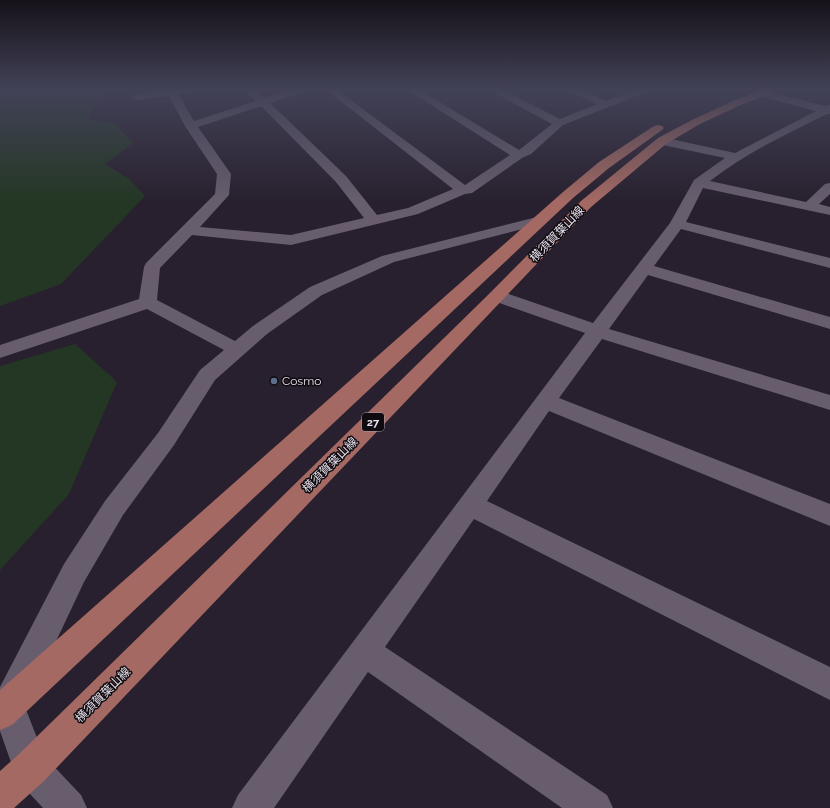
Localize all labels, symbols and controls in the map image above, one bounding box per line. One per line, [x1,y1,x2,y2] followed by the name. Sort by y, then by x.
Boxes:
[527,203,587,265] street label: 横須賀葉山線
[282,374,321,388] place label: Cosmo
[269,376,279,386] marker: Cosmo
[362,413,384,431] road number: 27
[300,435,360,495] street label: 横須賀葉山線
[73,665,133,725] street label: 横須賀葉山線

